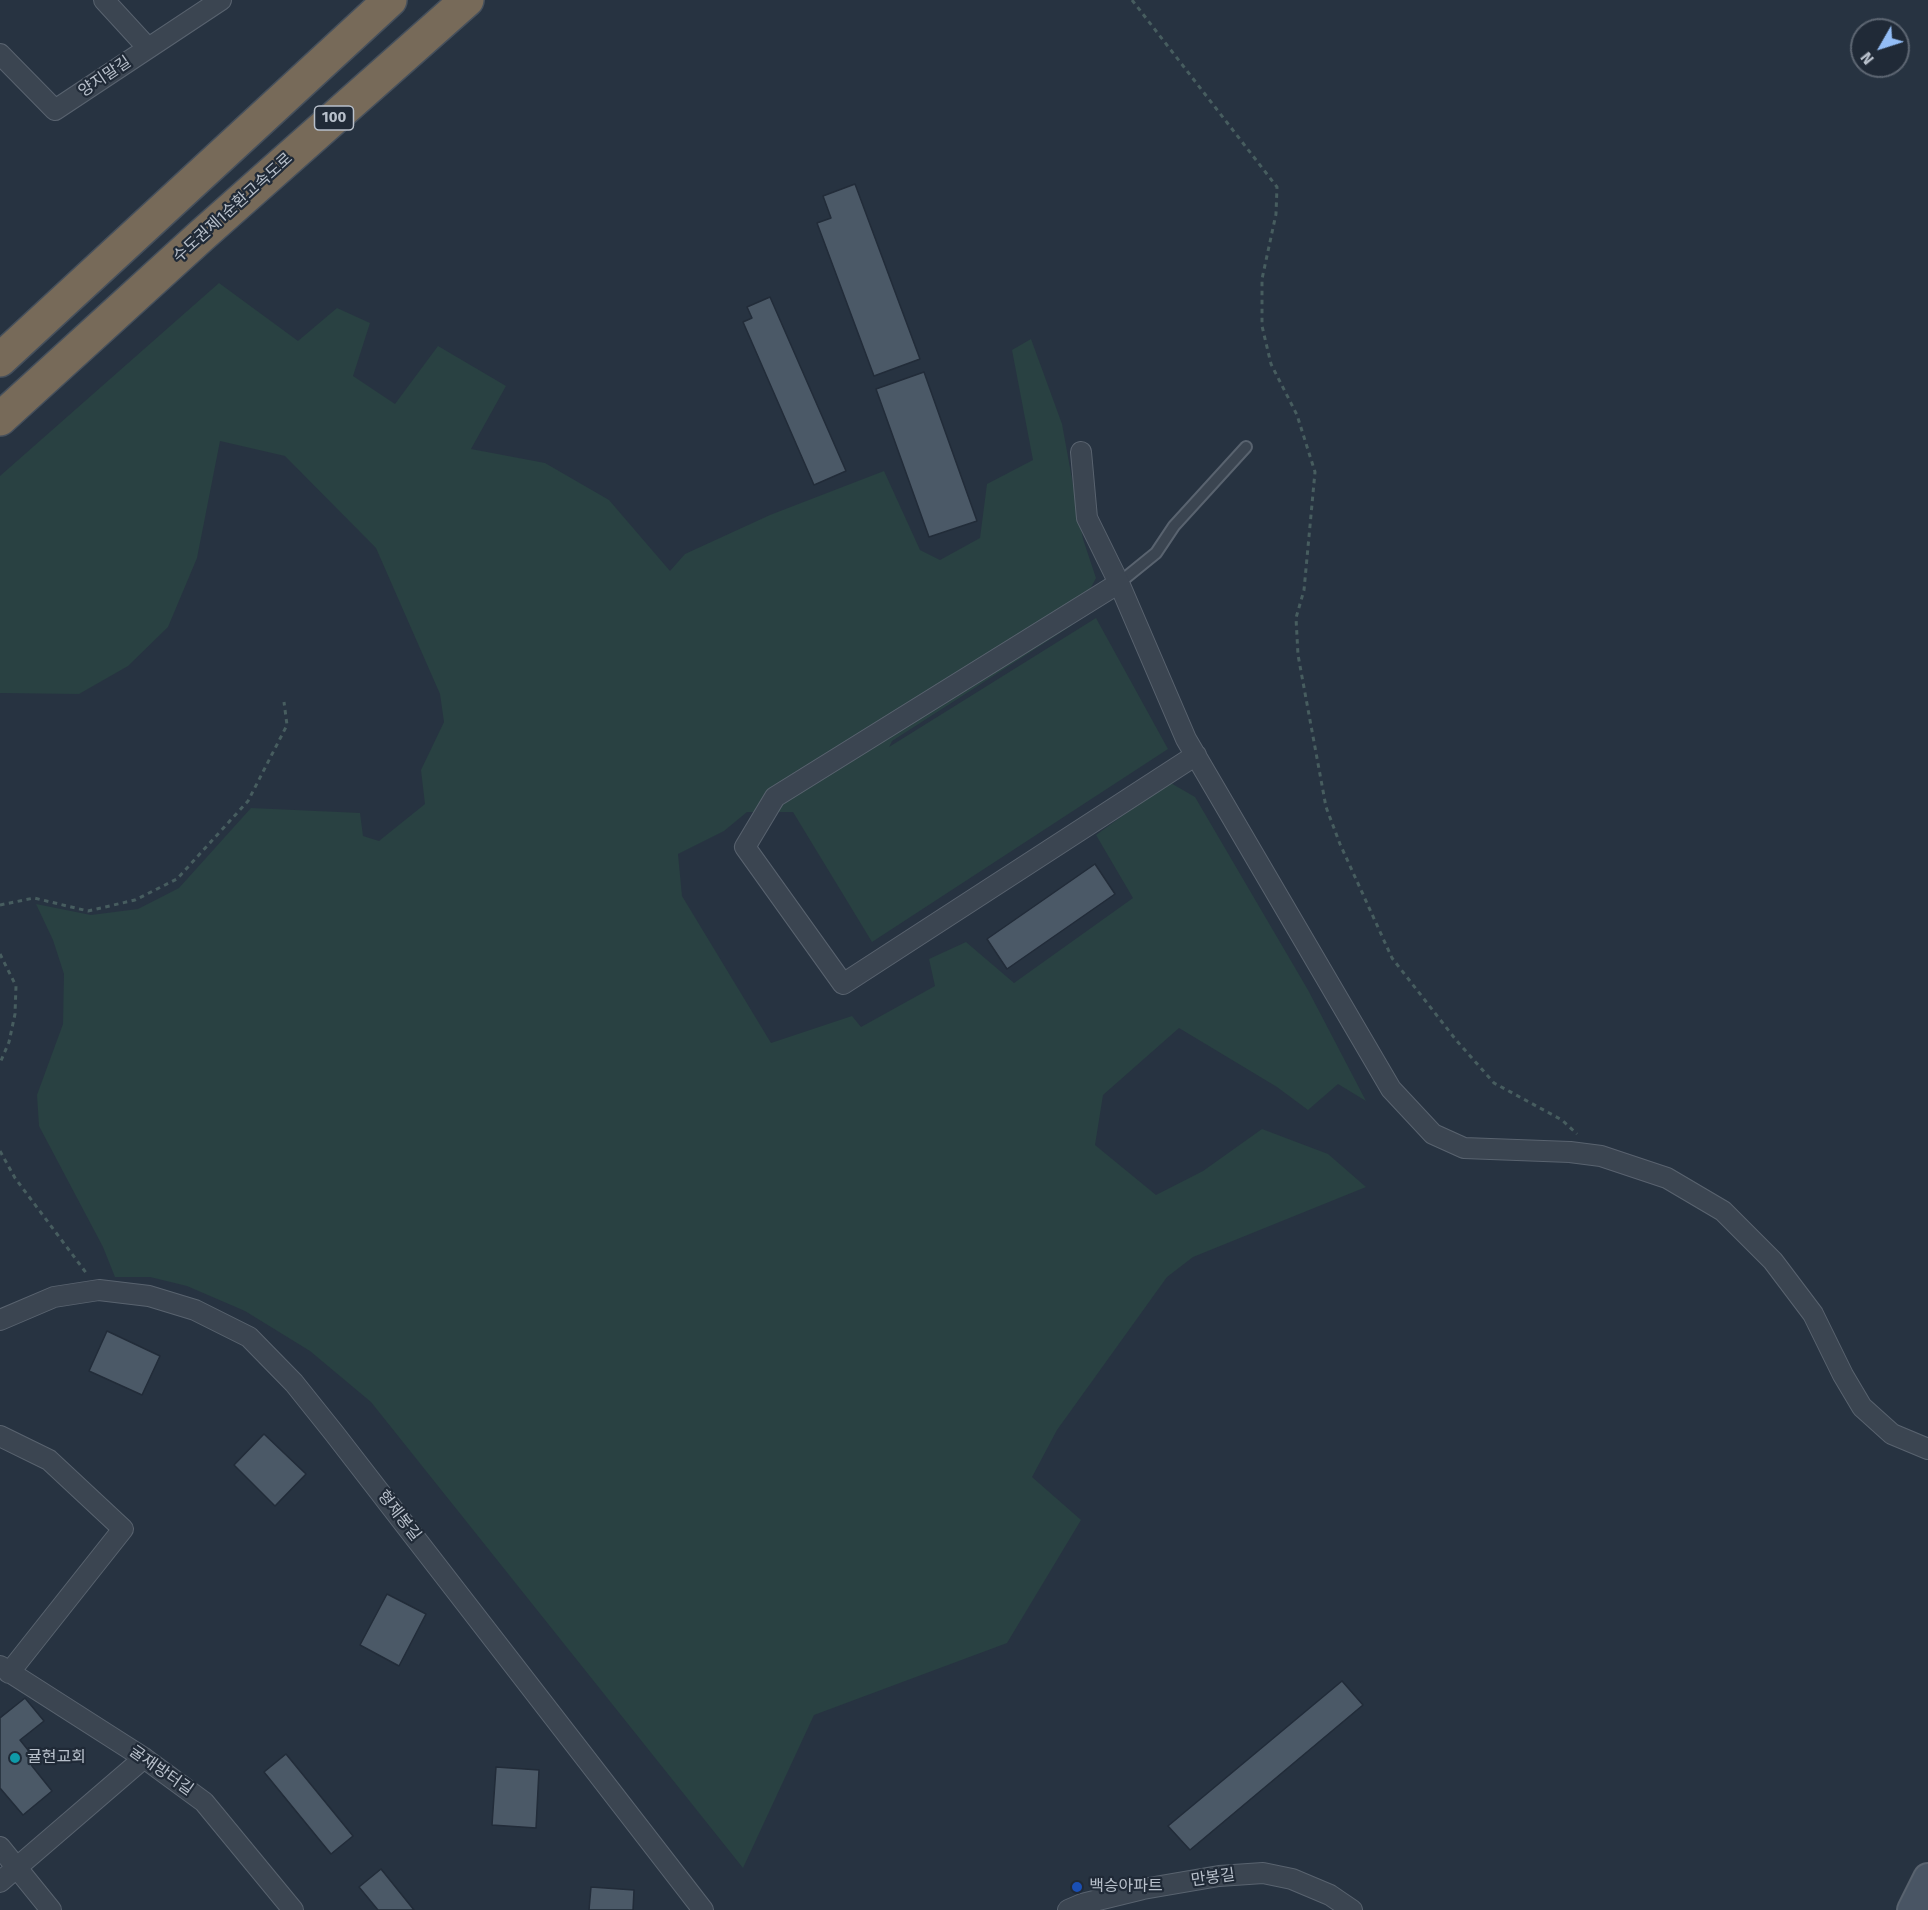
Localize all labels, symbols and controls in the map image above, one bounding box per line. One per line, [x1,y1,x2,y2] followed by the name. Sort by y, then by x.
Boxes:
[1850,18,1910,78] north arrow
[1856,48,1878,68] text: N
[75,53,135,101] street label: 양지말길
[314,106,354,130] road number: 100
[169,149,297,267] street label: 수도권제1순환고속도로
[373,1487,425,1545] street label: 형제봉길
[125,1742,197,1800] street label: 굴재방터길
[27,1748,86,1768] place label: 귤현교회
[8,1751,22,1765] marker: 귤현교회
[1190,1865,1236,1891] street label: 만봉길
[1089,1877,1163,1897] place label: 백승아파트
[1070,1880,1084,1894] marker: 백승아파트

